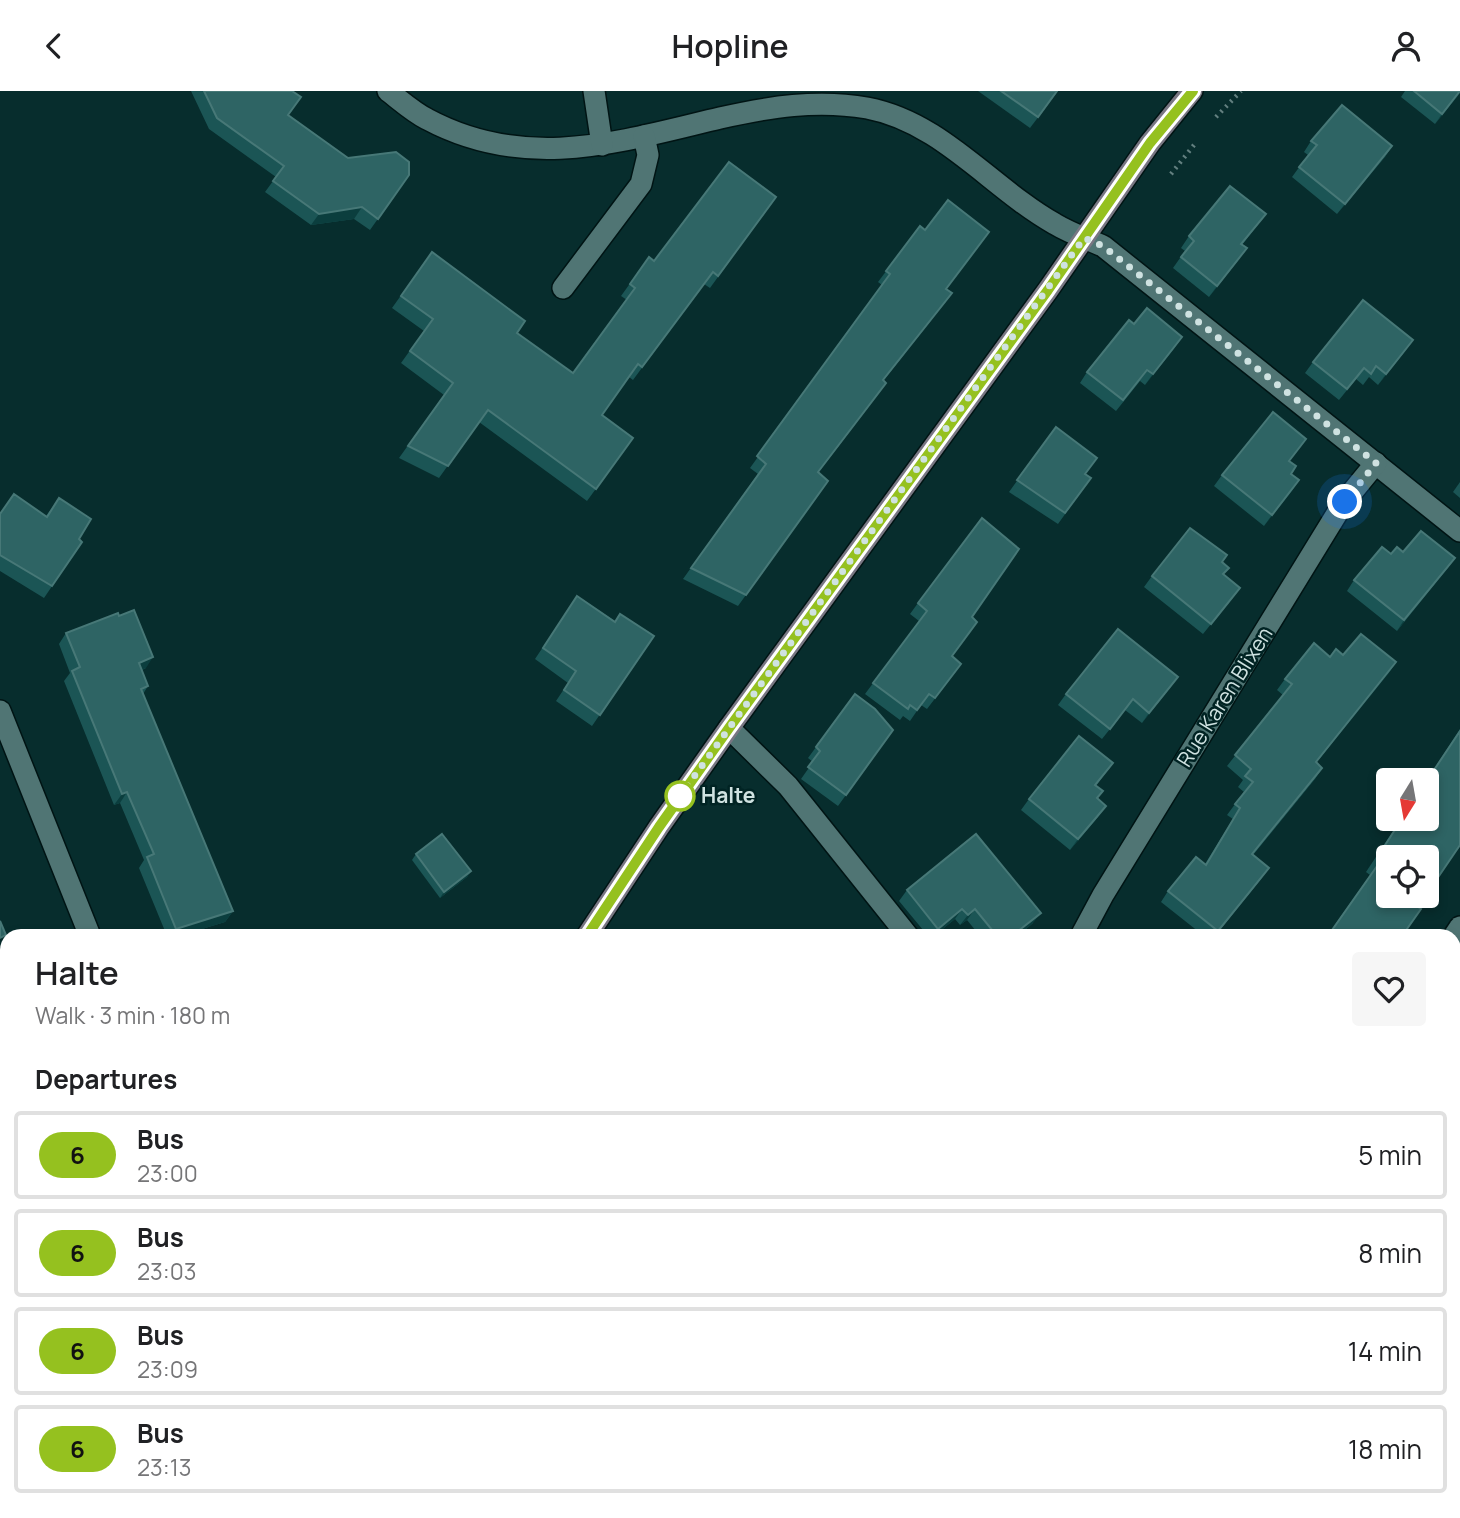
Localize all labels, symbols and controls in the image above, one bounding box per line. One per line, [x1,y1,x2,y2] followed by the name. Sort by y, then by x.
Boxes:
[671,24,789,68] text: Hopline
[35,27,73,65] icon: back
[1387,27,1425,65] icon: person
[1327,484,1362,519] your location
[1170,621,1278,772] street label: Rue Karen Blixen
[1376,768,1438,831] north arrow
[1376,768,1439,908] map controls
[665,781,695,811] marker: Halte
[701,781,755,809] place label: Halte
[1376,845,1439,908] button: locate
[35,950,119,995] text: Halte
[1352,952,1426,1026] button: heart
[35,999,230,1031] text: Walk · 3 min · 180 m
[35,1061,177,1097] text: Departures
[137,1121,184,1157] text: Bus
[1358,1137,1422,1173] text: 5 min
[70,1138,85,1171] text: 6
[137,1157,198,1189] text: 23:00
[137,1219,184,1255] text: Bus
[1358,1235,1422,1271] text: 8 min
[70,1236,85,1269] text: 6
[137,1255,196,1287] text: 23:03
[137,1317,184,1353] text: Bus
[1348,1333,1422,1369] text: 14 min
[70,1334,85,1367] text: 6
[137,1353,198,1385] text: 23:09
[137,1415,184,1451] text: Bus
[1348,1431,1422,1467] text: 18 min
[70,1432,85,1465] text: 6
[137,1451,191,1483] text: 23:13

